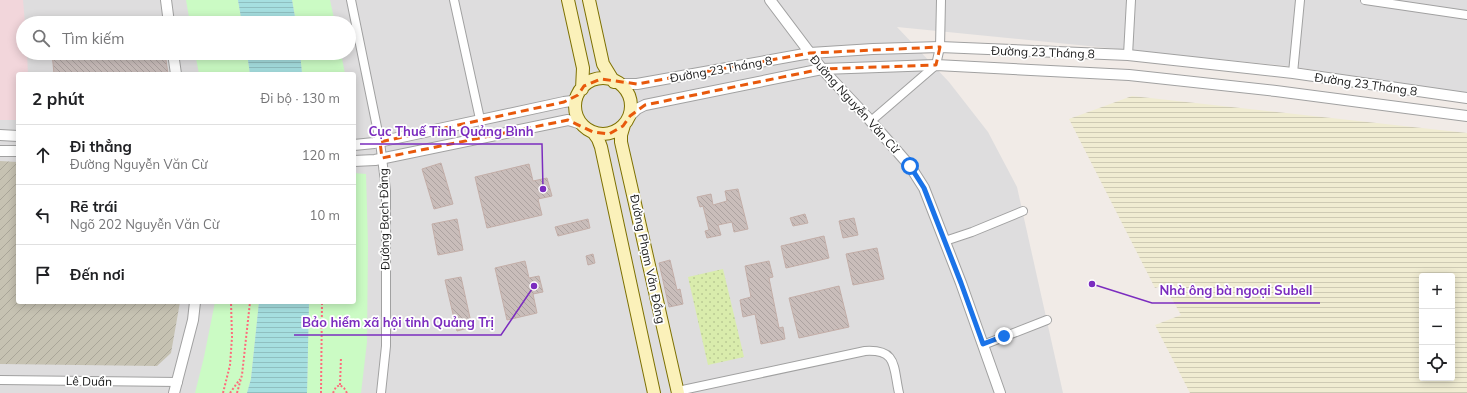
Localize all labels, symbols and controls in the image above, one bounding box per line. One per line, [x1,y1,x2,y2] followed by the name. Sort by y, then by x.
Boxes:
[16,16,356,60] search box
[30,27,52,49] icon: search
[62,29,124,48] text: Tìm kiếm
[991,43,1095,61] street label: Đường 23 Tháng 8
[807,52,904,157] street label: Đường Nguyễn Văn Cừ
[669,53,773,85] street label: Đường 23 Tháng 8
[1314,69,1418,99] street label: Đường 23 Tháng 8
[32,88,84,109] text: 2 phút
[261,90,340,106] text: Đi bộ · 130 m
[360,119,542,144] callout: Cục Thuế Tỉnh Quảng Bình
[368,123,534,139] text: Cục Thuế Tỉnh Quảng Bình
[70,137,132,156] text: Đi thẳng
[32,144,54,166] icon: ahead
[302,147,340,163] text: 120 m
[70,156,208,172] text: Đường Nguyễn Văn Cừ
[901,157,919,175] route start
[376,168,392,270] street label: Đường Bạch Đằng
[627,193,669,325] street label: Đường Phạm Văn Đồng
[70,197,117,216] text: Rẽ trái
[32,204,54,226] icon: left
[310,207,340,223] text: 10 m
[70,216,219,232] text: Ngõ 202 Nguyễn Văn Cừ
[32,264,54,286] icon: arrive
[70,265,125,284] text: Đến nơi
[1419,273,1455,381] map controls
[1419,273,1455,309] button: +
[1152,278,1320,303] callout: Nhà ông bà ngoại Subell
[1160,282,1312,298] text: Nhà ông bà ngoại Subell
[1419,309,1455,345] button: −
[294,310,501,335] callout: Bảo hiểm xã hội tỉnh Quảng Trị
[302,314,494,330] text: Bảo hiểm xã hội tỉnh Quảng Trị
[995,327,1013,345] route end
[1419,345,1455,381] button: locate
[66,373,112,389] street label: Lê Duẩn

